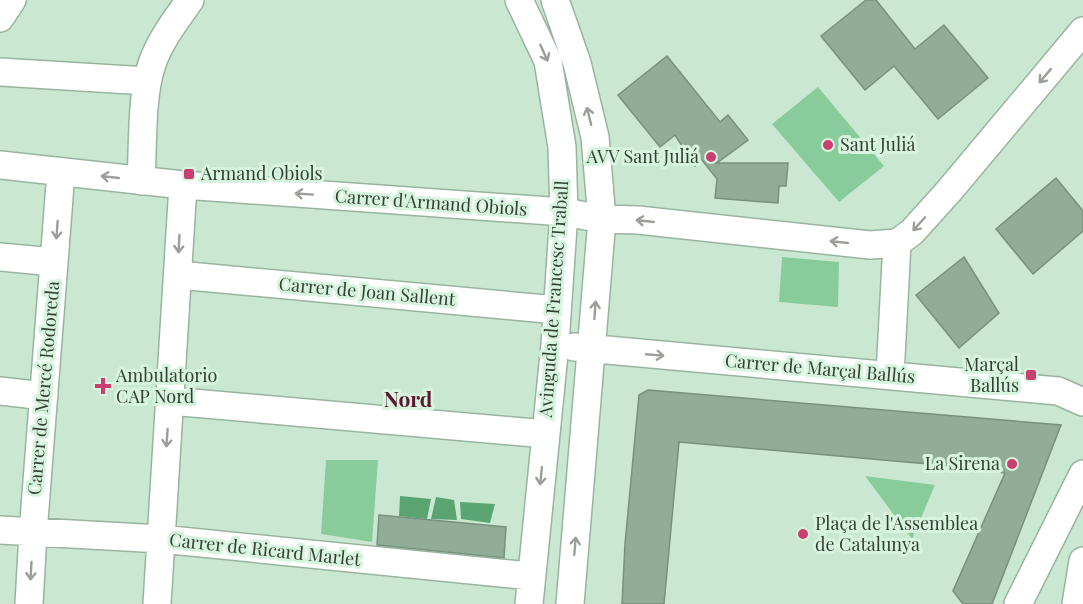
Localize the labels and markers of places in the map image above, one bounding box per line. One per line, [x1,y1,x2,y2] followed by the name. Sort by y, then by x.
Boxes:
[840,132,915,156] place label: Sant Juliá
[821,138,835,152] marker: Sant Juliá
[586,144,699,168] place label: AVV Sant Juliá
[704,150,718,164] marker: AVV Sant Juliá
[200,161,323,185] place label: Armand Obiols
[182,167,196,181] marker: Armand Obiols
[964,352,1019,397] place label: Marçal Ballús
[115,363,218,408] place label: Ambulatorio CAP Nord
[1024,368,1038,382] marker: Marçal Ballús
[94,377,112,395] marker: Ambulatorio CAP Nord
[925,451,1000,475] place label: La Sirena
[1005,457,1019,471] marker: La Sirena
[815,511,978,556] place label: Plaça de l'Assemblea de Catalunya
[796,527,810,541] marker: Plaça de l'Assemblea de Catalunya

